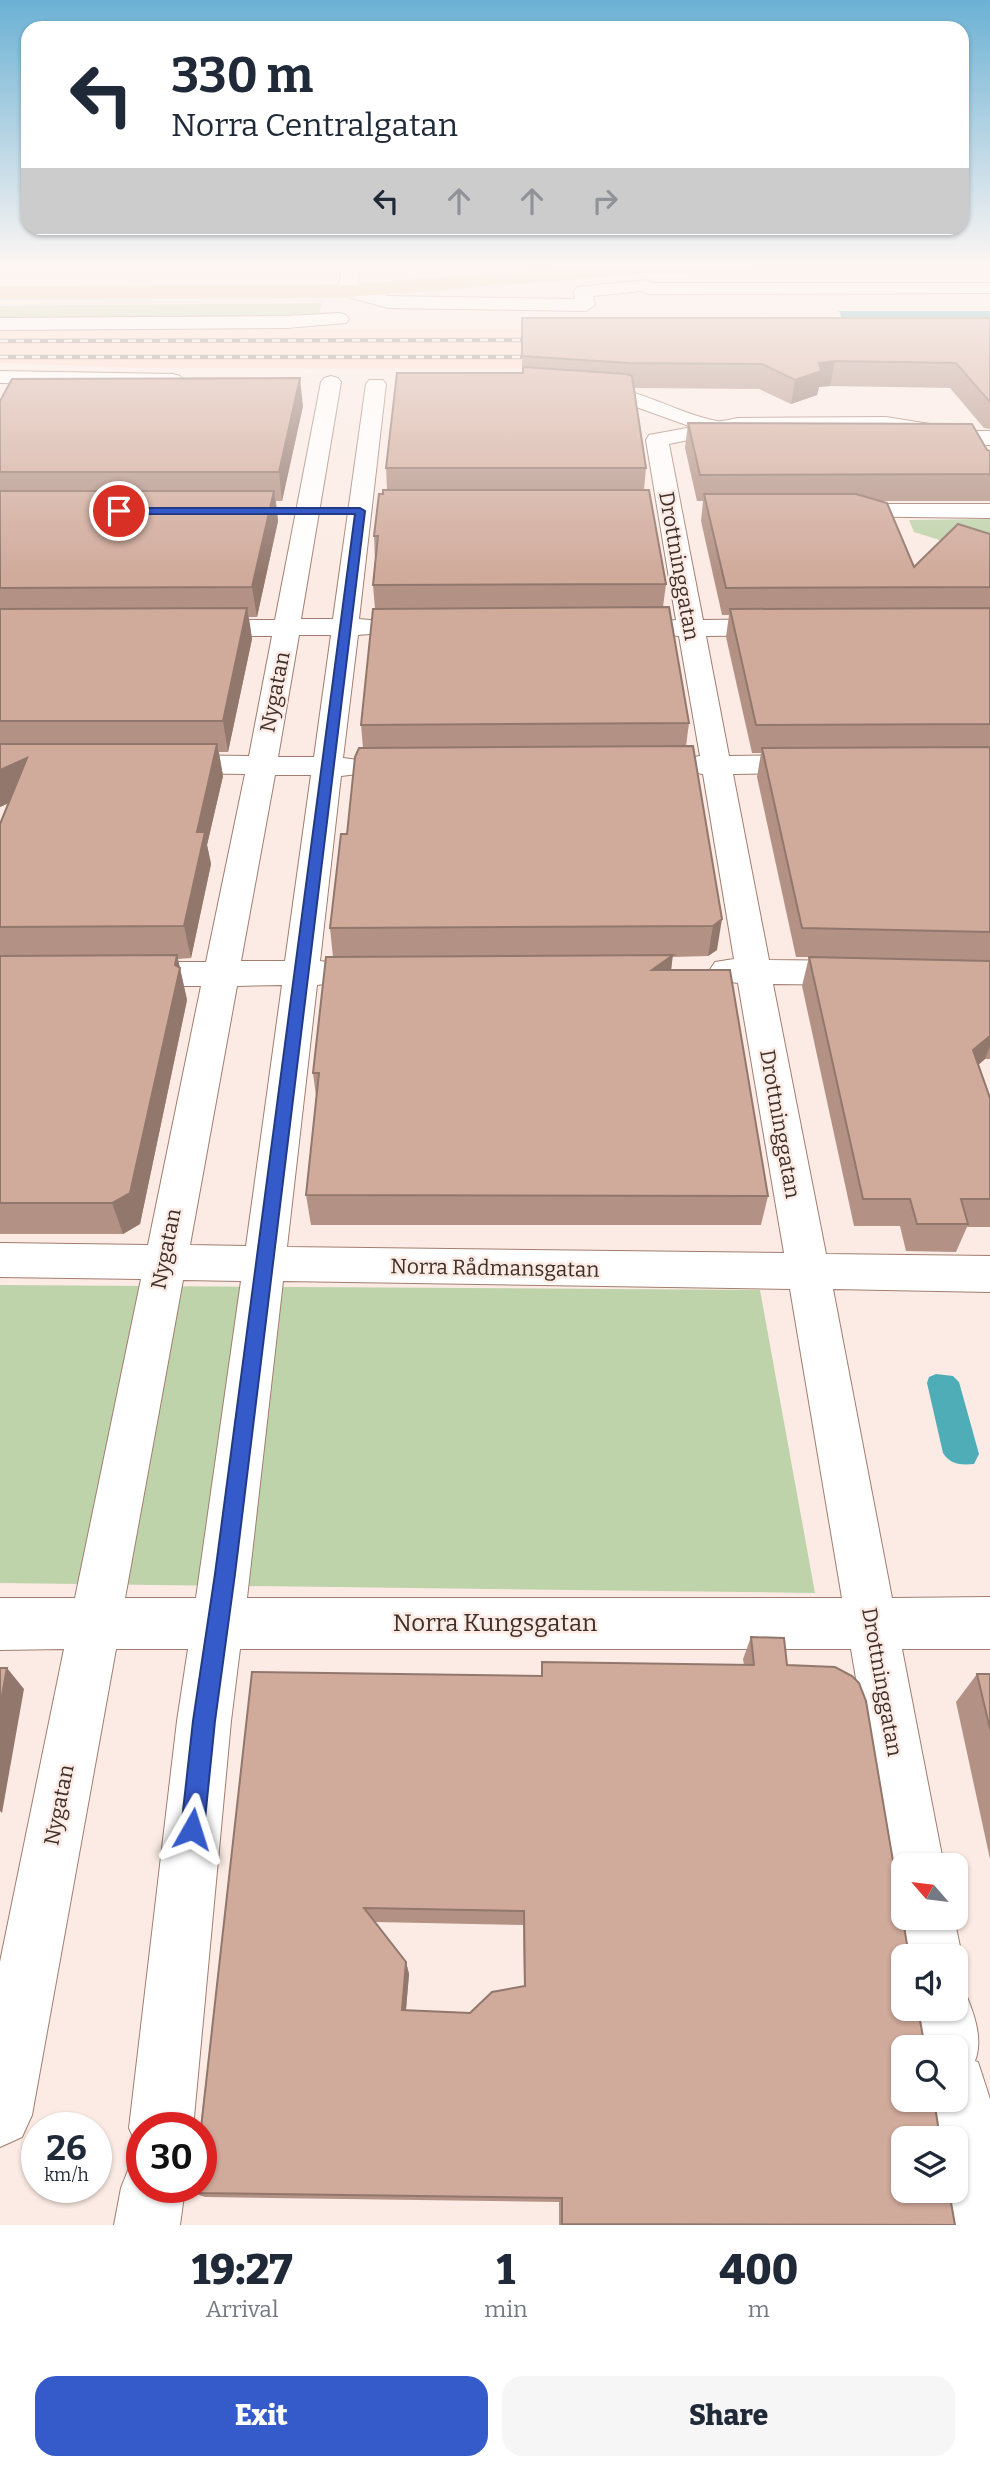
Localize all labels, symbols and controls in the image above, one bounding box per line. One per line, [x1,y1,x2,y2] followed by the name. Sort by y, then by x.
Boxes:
[171,46,313,105] text: 330 m
[56,49,147,140] icon: left
[171,106,458,144] text: Norra Centralgatan
[367,182,405,220] icon: left
[440,182,478,220] icon: ahead
[513,182,551,220] icon: ahead
[586,182,624,220] icon: right
[89,481,149,541] pin
[653,490,705,642] street label: Drottninggatan
[100,492,138,530] icon: arrive
[254,649,296,735] street label: Nygatan
[754,1048,806,1200] street label: Drottninggatan
[145,1206,187,1292] street label: Nygatan
[390,1253,600,1283] street label: Norra Rådmansgatan
[856,1606,908,1758] street label: Drottninggatan
[393,1609,597,1637] street label: Norra Kungsgatan
[38,1762,80,1848] street label: Nygatan
[155,1792,229,1866] position arrow
[891,1853,968,1930] north arrow
[891,1853,968,2203] map controls
[891,1944,968,2021] button: sound
[891,2035,968,2112] button: search
[126,2112,217,2203] speed limit sign: 30
[891,2126,968,2203] button: layers
[46,2127,87,2169] text: 26
[44,2164,89,2186] text: km/h
[192,2245,293,2295] text: 19:27
[497,2245,515,2295] text: 1
[719,2245,798,2295] text: 400
[206,2295,279,2323] text: Arrival
[484,2295,528,2323] text: min
[748,2295,770,2323] text: m
[35,2376,488,2456] button: Exit
[502,2376,955,2456] button: Share

